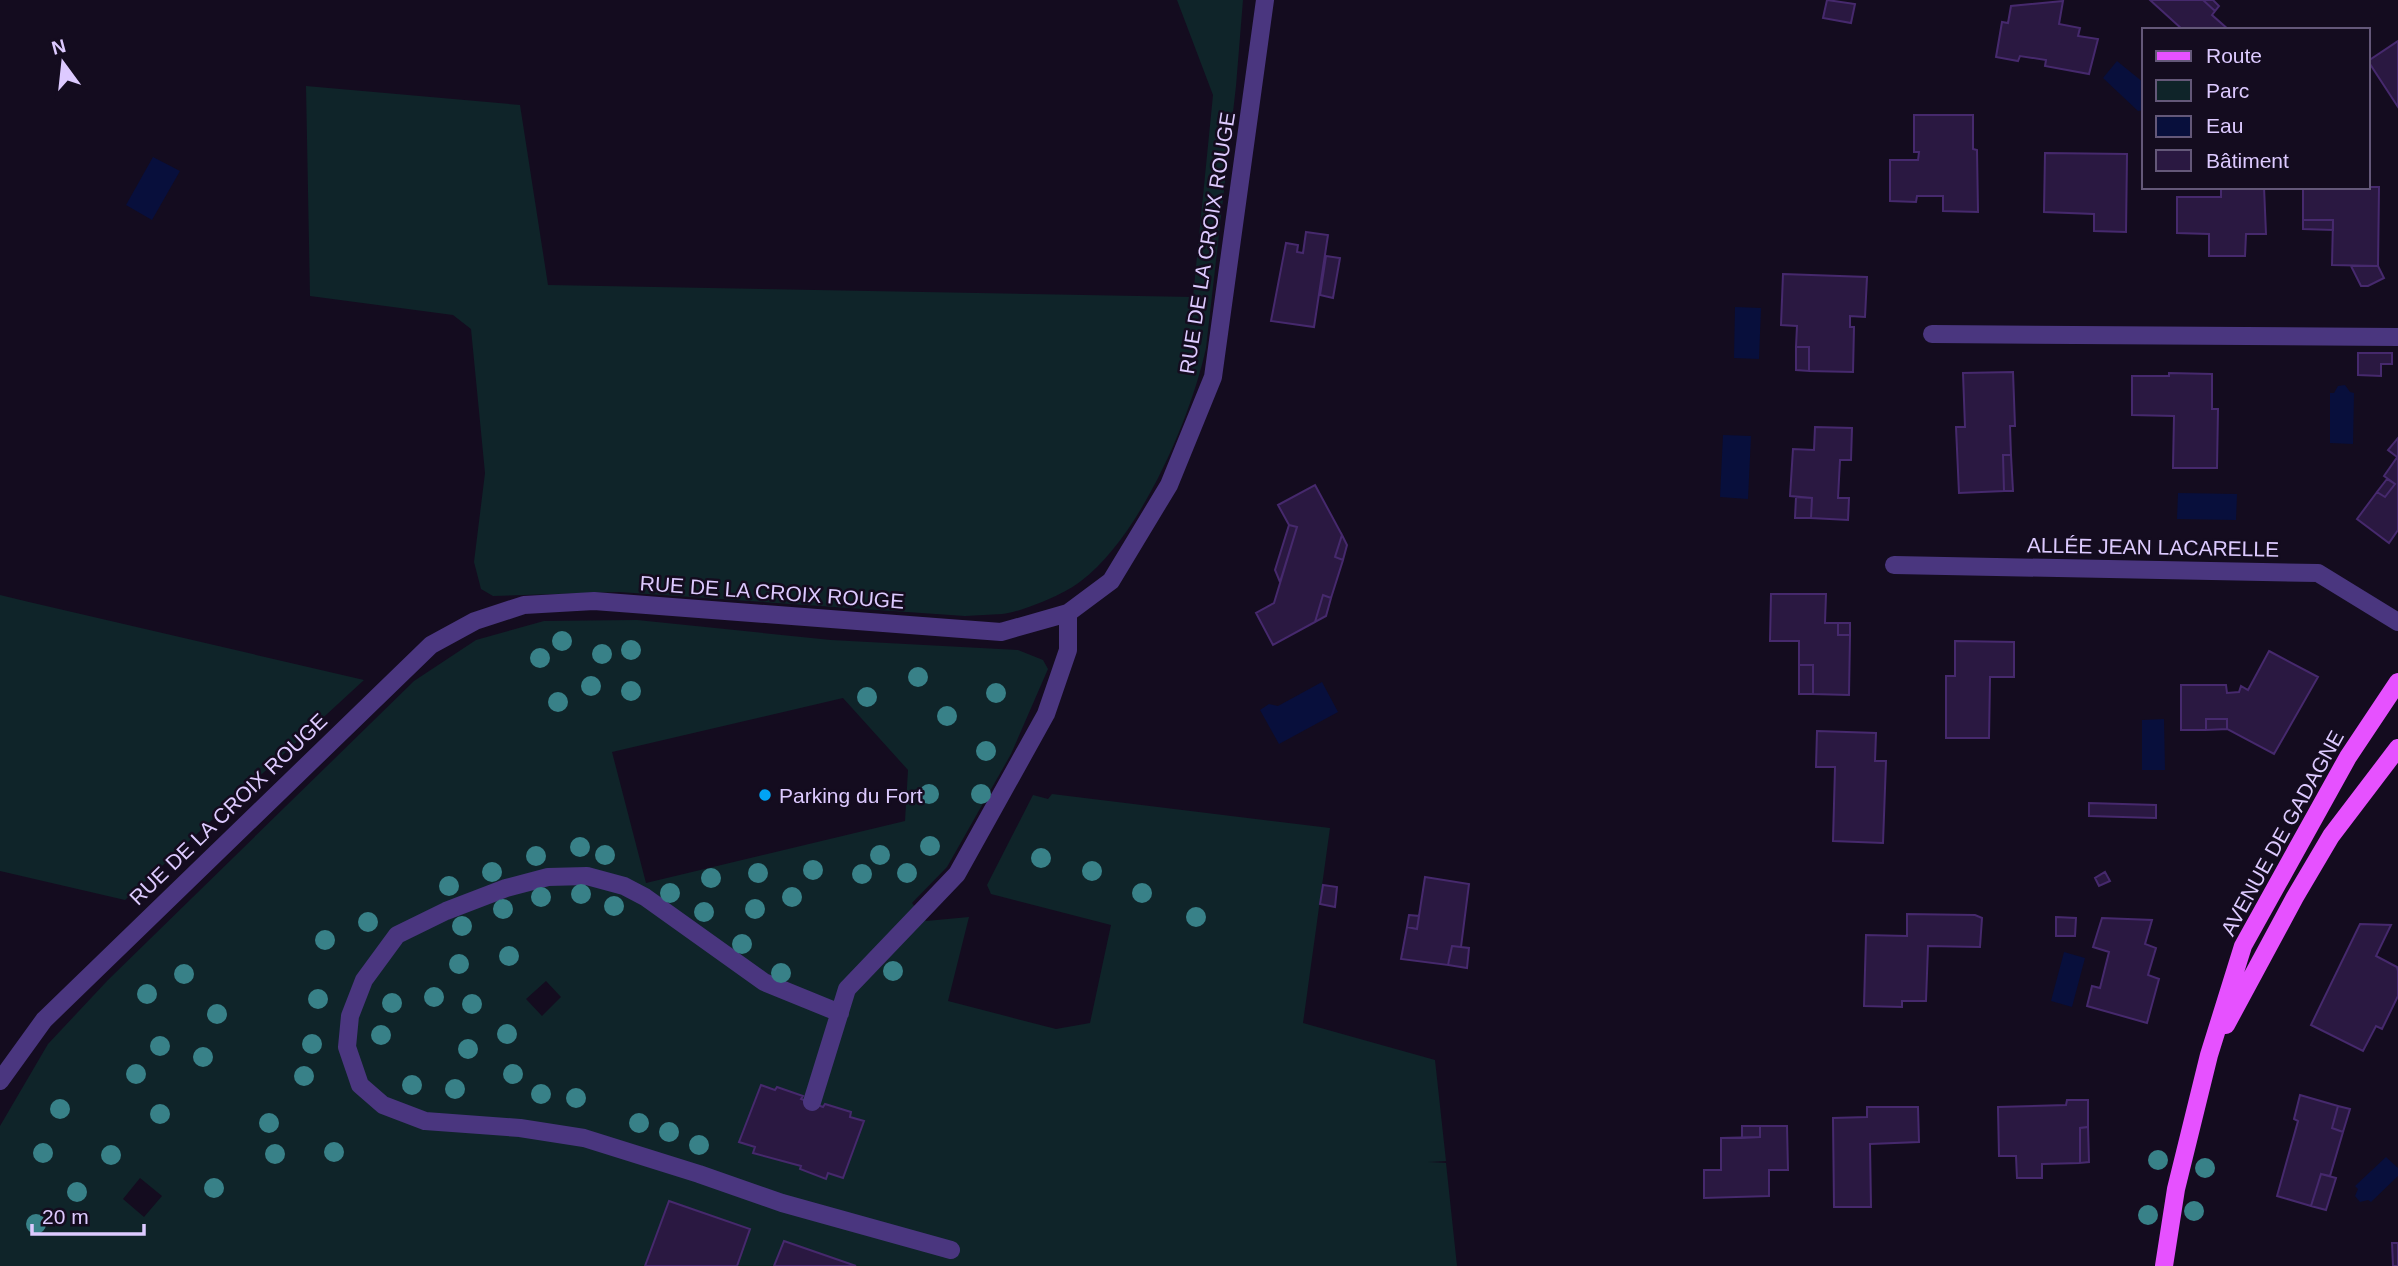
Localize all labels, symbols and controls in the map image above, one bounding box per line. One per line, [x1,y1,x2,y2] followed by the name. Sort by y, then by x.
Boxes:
[28,28,98,98] north arrow
[2142,28,2370,189] legend
[49,35,68,59] text: N
[2206,44,2262,67] text: Route
[2206,79,2249,102] text: Parc
[1175,110,1239,376] street label: RUE DE LA CROIX ROUGE
[2206,114,2243,137] text: Eau
[2206,149,2289,172] text: Bâtiment
[2027,533,2279,561] street label: ALLÉE JEAN LACARELLE
[639,571,905,613] street label: RUE DE LA CROIX ROUGE
[125,709,331,909] street label: RUE DE LA CROIX ROUGE
[2216,727,2348,939] street label: AVENUE DE GADAGNE
[779,784,923,807] place label: Parking du Fort
[757,787,773,803] marker: Parking du Fort
[32,1192,144,1236] scale bar
[42,1205,89,1228] text: 20 m

